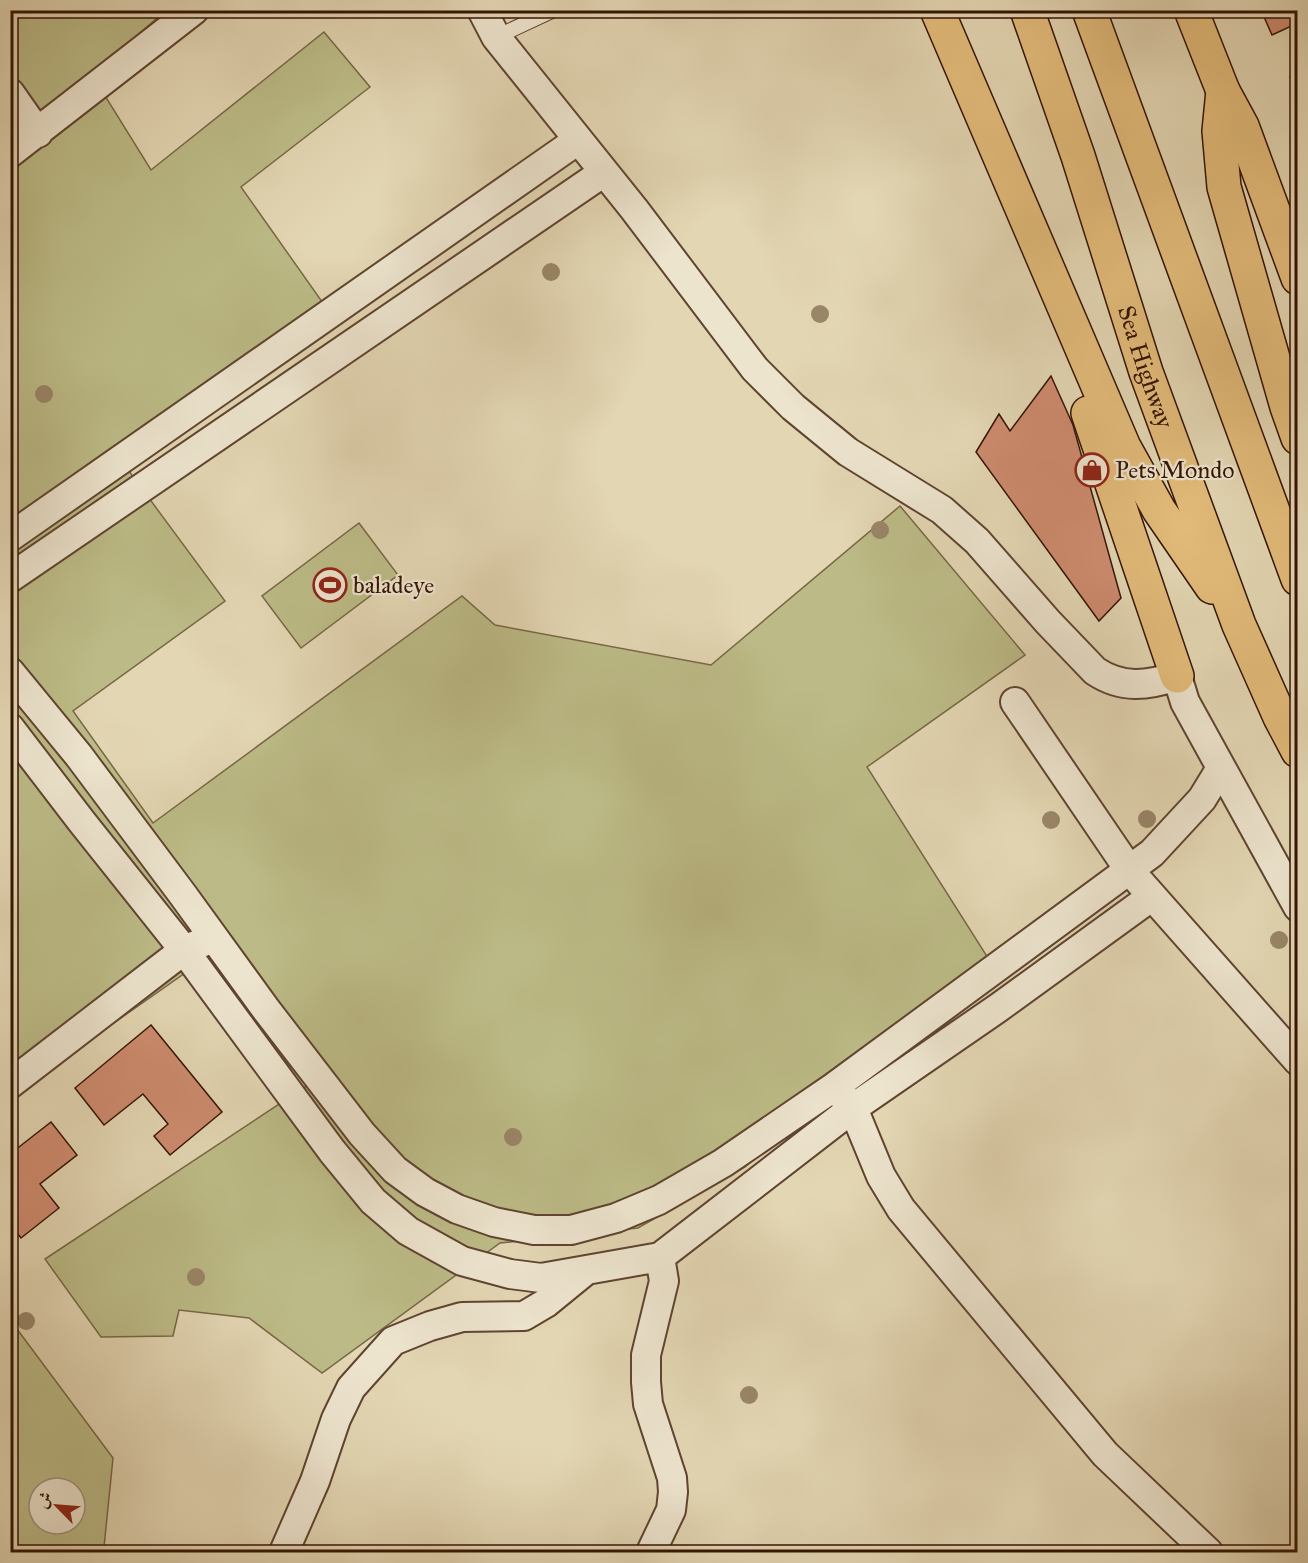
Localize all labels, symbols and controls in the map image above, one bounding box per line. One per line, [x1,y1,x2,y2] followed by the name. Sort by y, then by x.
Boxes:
[1111,302,1181,433] street label: Sea Highway
[1074,452,1110,488] shop icon: Pets Mondo
[1115,455,1235,485] place label: Pets Mondo
[312,567,348,603] sports icon: baladeye
[353,570,434,600] place label: baladeye
[27,1476,87,1536] north arrow
[32,1489,56,1511] text: ش

